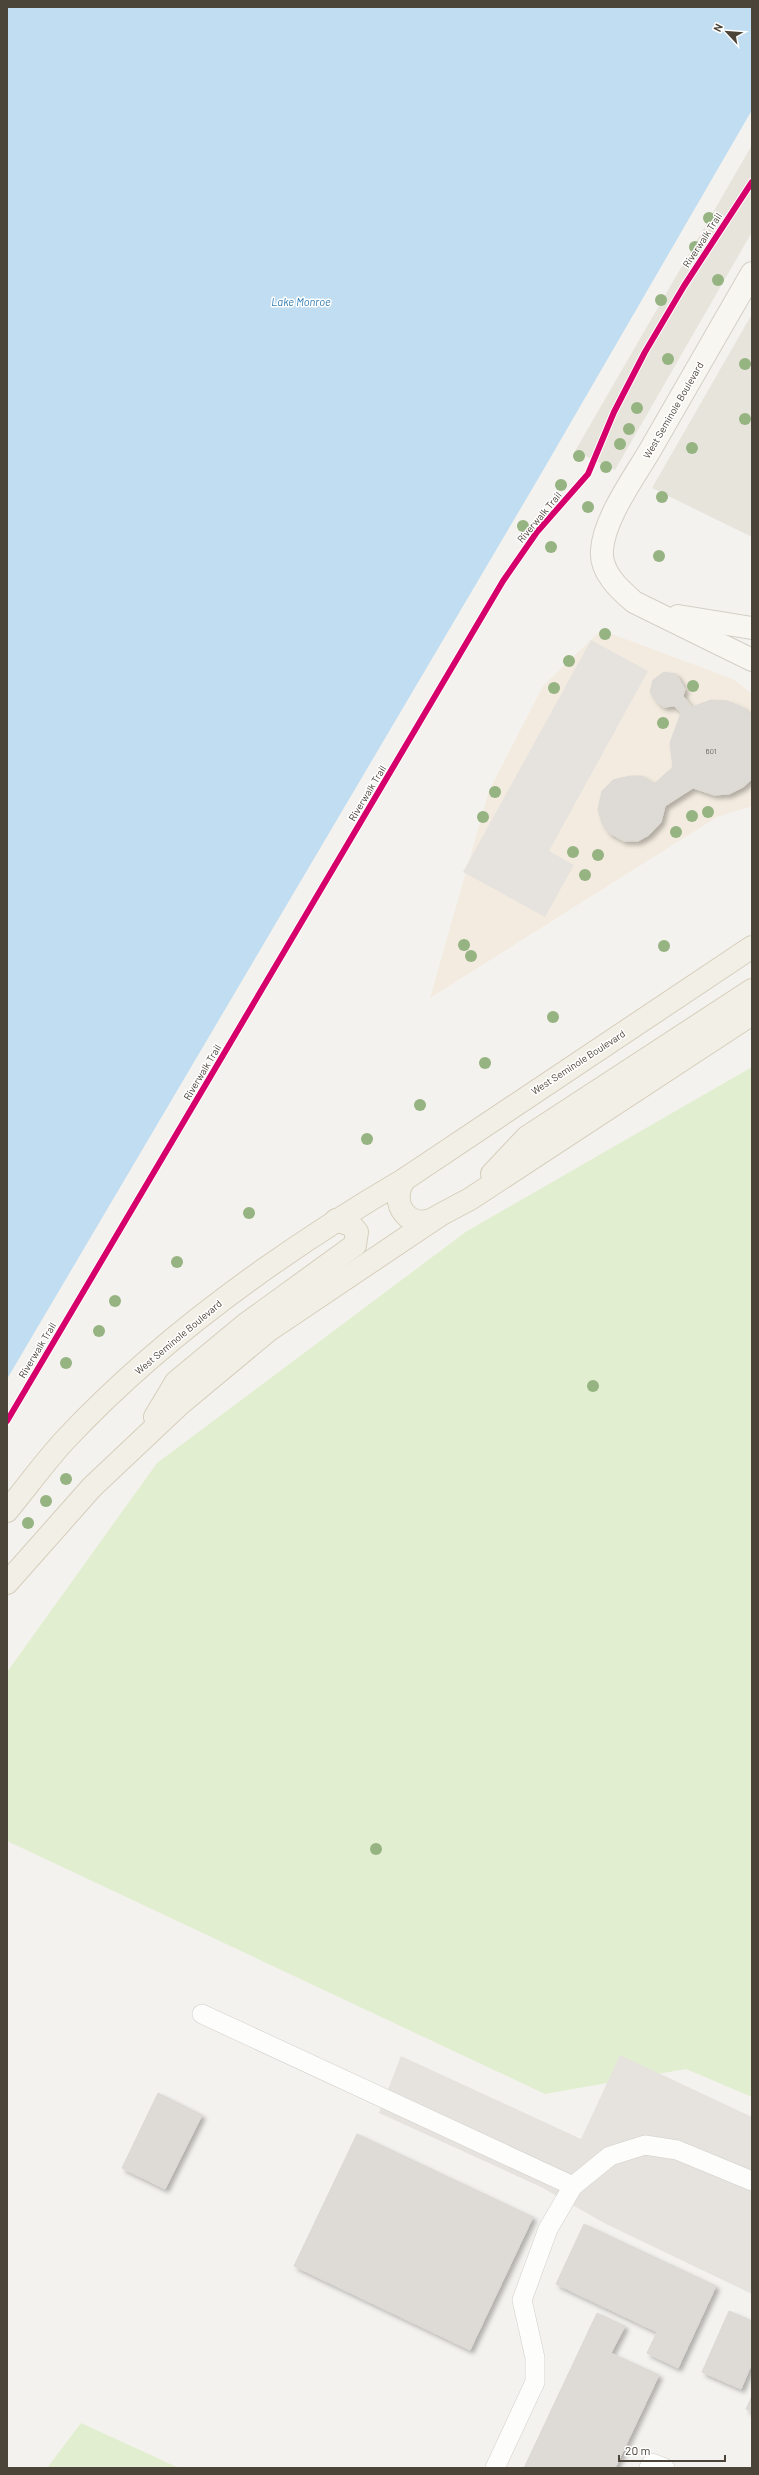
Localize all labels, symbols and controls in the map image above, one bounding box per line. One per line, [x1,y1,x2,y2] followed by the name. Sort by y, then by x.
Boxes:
[707,12,747,52] north arrow
[710,21,725,34] text: N
[680,210,724,270] street label: Riverwalk Trail
[271,295,331,308] water label: Lake Monroe
[640,359,706,461] street label: West Seminole Boulevard
[514,489,564,545] street label: Riverwalk Trail
[705,746,717,756] house number: 601
[346,763,388,823] street label: Riverwalk Trail
[529,1027,627,1097] street label: West Seminole Boulevard
[181,1042,223,1102] street label: Riverwalk Trail
[132,1297,224,1377] street label: West Seminole Boulevard
[16,1320,58,1380] street label: Riverwalk Trail
[619,2437,725,2463] scale bar
[625,2443,651,2457] text: 20 m

